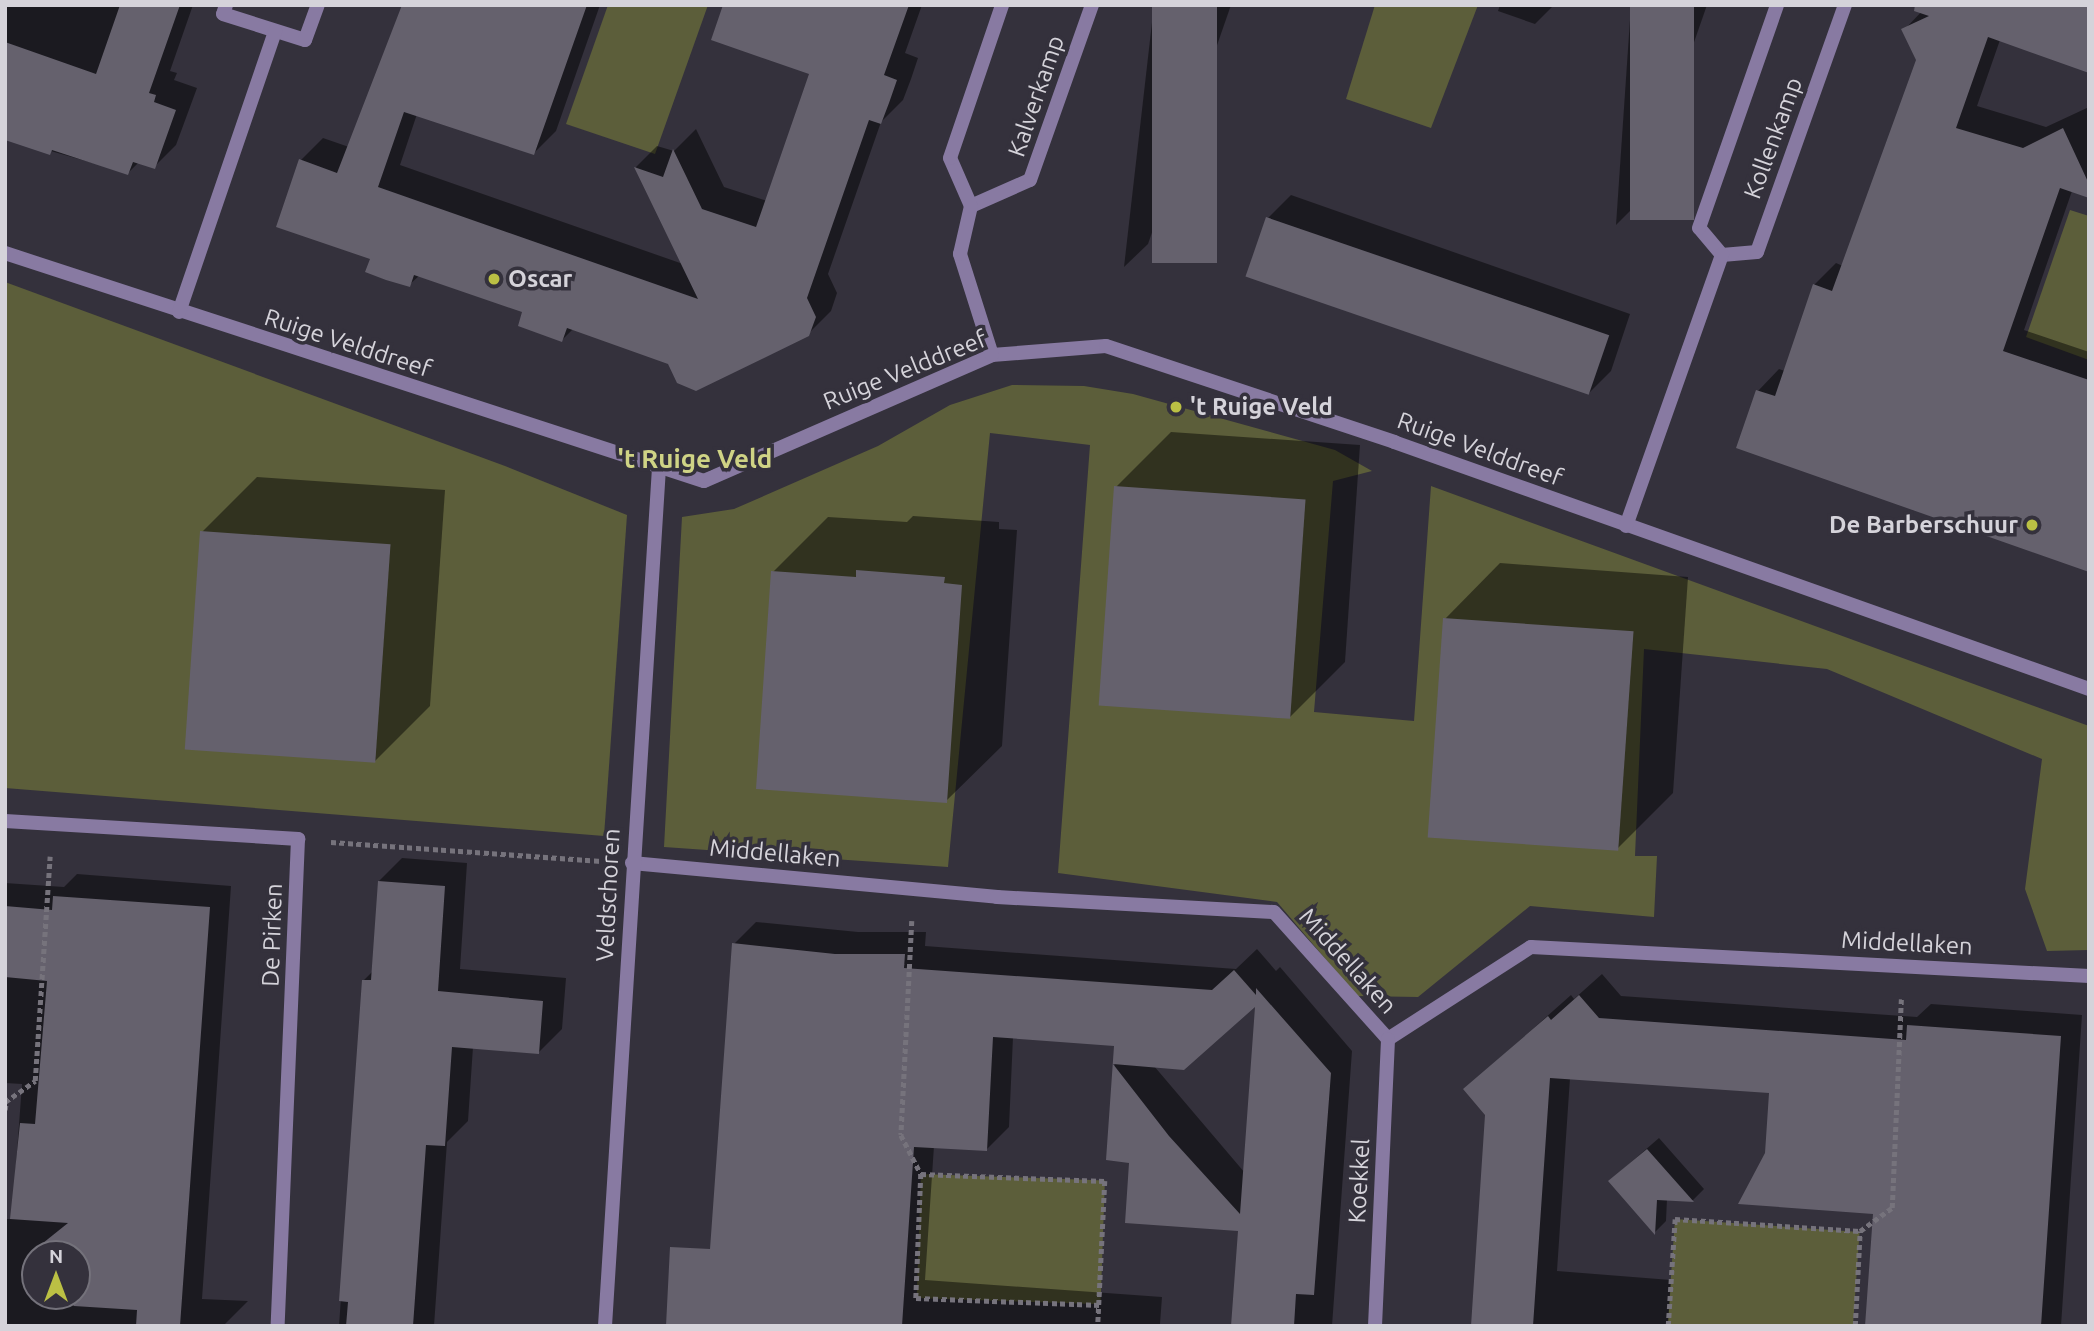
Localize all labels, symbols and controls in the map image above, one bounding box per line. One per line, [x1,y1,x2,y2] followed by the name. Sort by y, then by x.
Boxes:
[1002,32,1070,160] street label: Kalverkamp
[1738,73,1808,203] street label: Kollenkamp
[508,265,572,293] place label: Oscar
[486,271,502,287] marker: Oscar
[261,302,435,384] street label: Ruige Velddreef
[819,324,991,416] street label: Ruige Velddreef
[1190,393,1333,421] place label: 't Ruige Veld
[1168,399,1184,415] marker: 't Ruige Veld
[1393,406,1567,492] street label: Ruige Velddreef
[618,443,772,475] district label: 't Ruige Veld
[1829,511,2018,539] place label: De Barberschuur
[2024,517,2040,533] marker: De Barberschuur
[590,828,626,962] street label: Veldschoren
[708,833,842,873] street label: Middellaken
[256,883,288,987] street label: De Pirken
[1293,902,1403,1020] street label: Middellaken
[1841,925,1973,961] street label: Middellaken
[1342,1138,1376,1224] street label: Koekkel
[21,1240,91,1310] north arrow
[49,1245,63,1267] text: N

